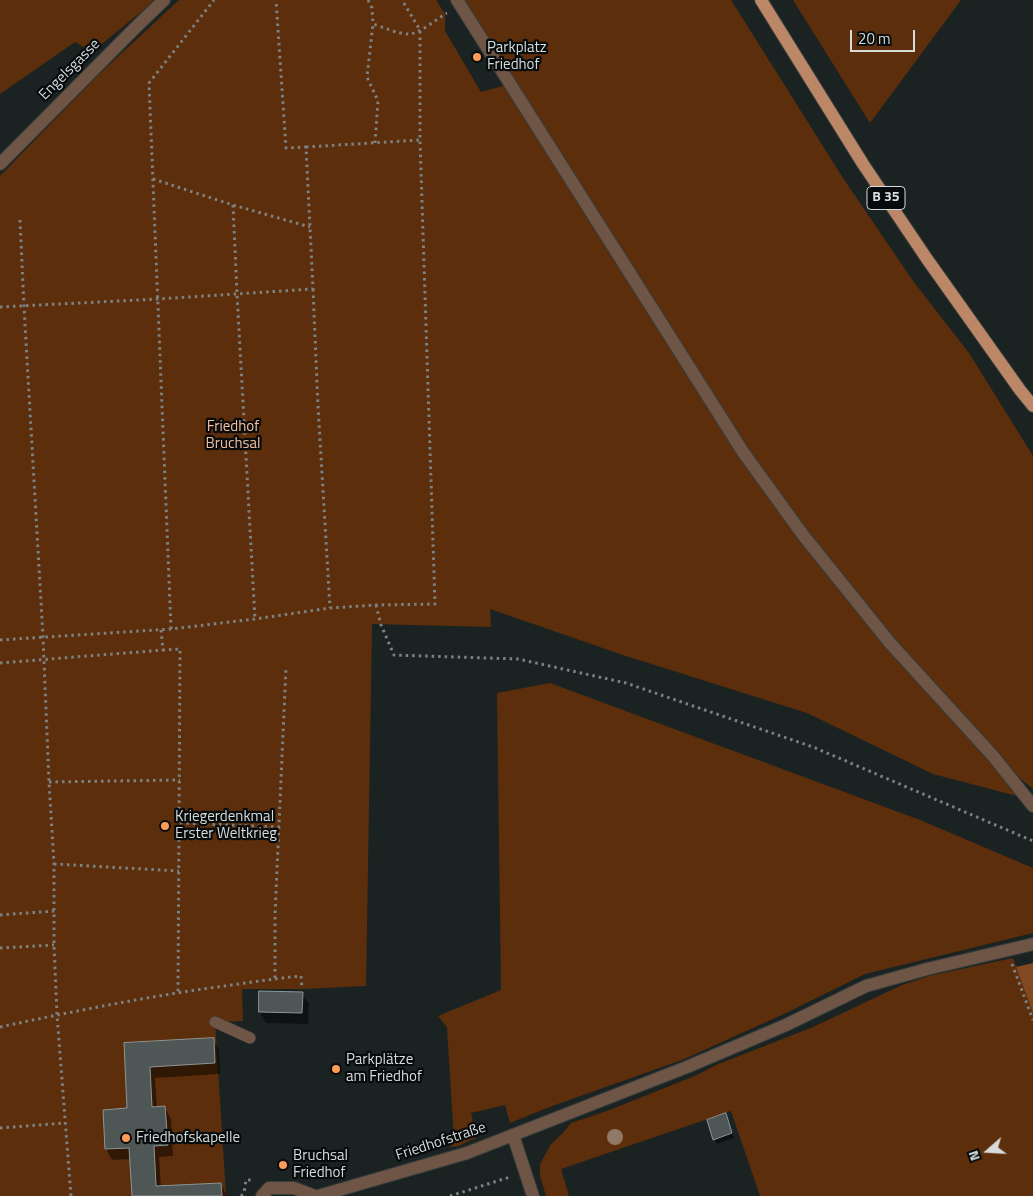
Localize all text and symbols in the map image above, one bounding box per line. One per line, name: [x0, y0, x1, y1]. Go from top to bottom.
scale bar: [853, 20, 918, 52]
text: 20 m: [858, 27, 891, 50]
street label: Engelsgasse: [36, 36, 104, 104]
place label: Parkplatz Friedhof: [487, 39, 547, 74]
marker: Parkplatz Friedhof: [471, 51, 483, 63]
road number: B 35: [867, 187, 905, 210]
park label: Friedhof Bruchsal: [206, 418, 260, 453]
place label: Kriegerdenkmal Erster Weltkrieg: [175, 808, 277, 843]
marker: Kriegerdenkmal Erster Weltkrieg: [159, 820, 171, 832]
place label: Parkplätze am Friedhof: [346, 1051, 422, 1086]
marker: Parkplätze am Friedhof: [330, 1063, 342, 1075]
street label: Friedhofstraße: [394, 1119, 488, 1165]
north arrow: [963, 1126, 1013, 1176]
place label: Friedhofskapelle: [136, 1129, 240, 1147]
marker: Friedhofskapelle: [120, 1132, 132, 1144]
place label: Bruchsal Friedhof: [293, 1147, 348, 1182]
text: N: [962, 1148, 985, 1164]
marker: Bruchsal Friedhof: [277, 1159, 289, 1171]

